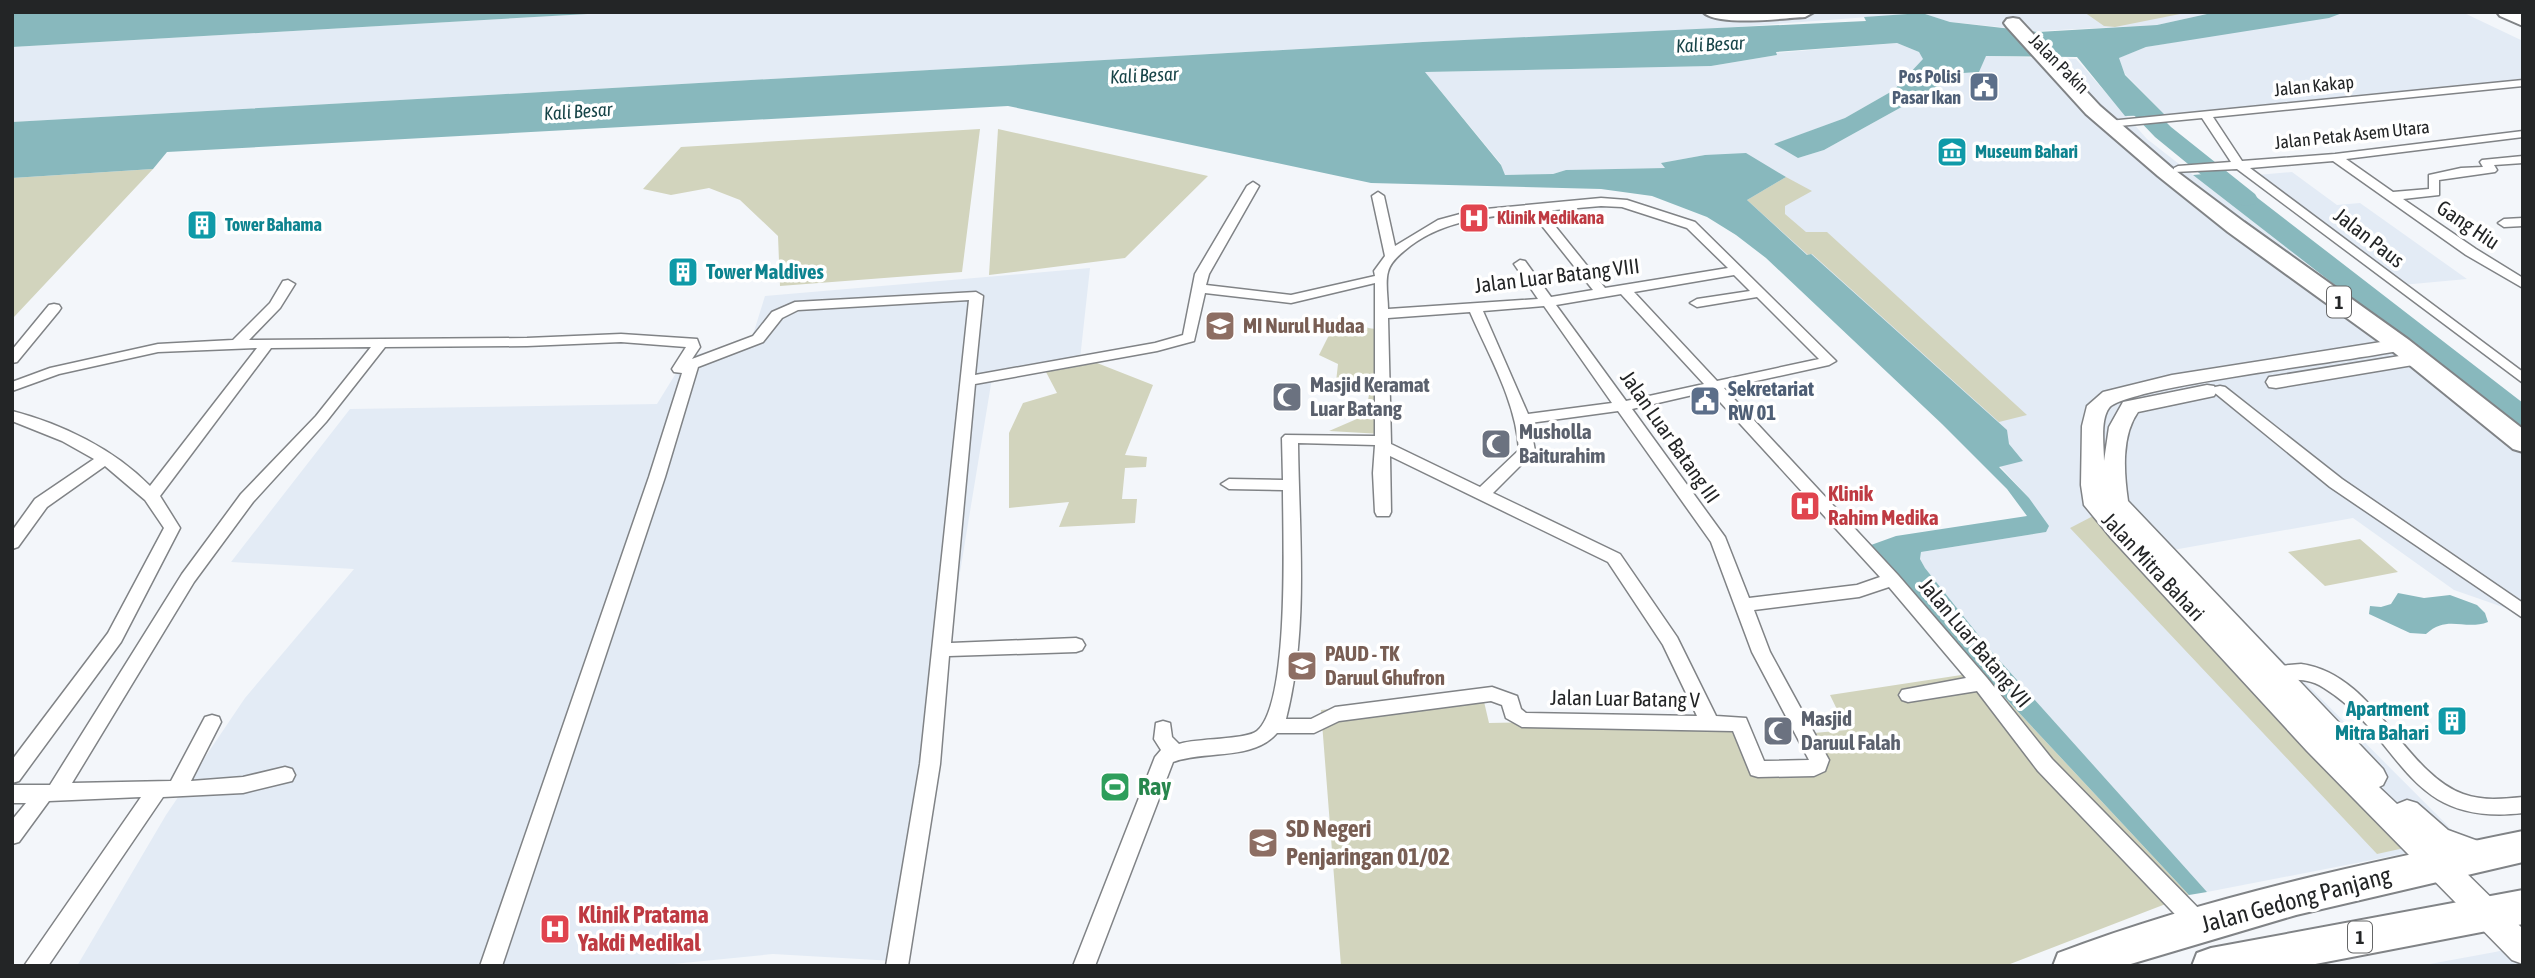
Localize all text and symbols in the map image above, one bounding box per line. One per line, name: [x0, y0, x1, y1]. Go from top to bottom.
street label: Jalan Pakin: [2025, 30, 2093, 98]
water label: Kali Besar: [1675, 31, 1746, 57]
water label: Kali Besar: [1109, 62, 1180, 88]
place label: Pos Polisi Pasar Ikan: [1892, 66, 1961, 108]
public building icon: Pos Polisi Pasar Ikan: [1967, 70, 2001, 104]
street label: Jalan Kakap: [2273, 71, 2355, 100]
water label: Kali Besar: [543, 98, 614, 124]
street label: Jalan Petak Asem Utara: [2274, 116, 2430, 153]
museum icon: Museum Bahari: [1935, 135, 1969, 169]
place label: Museum Bahari: [1975, 141, 2078, 162]
street label: Gang Hiu: [2433, 195, 2504, 254]
hospital icon: Klinik Medikana: [1457, 201, 1491, 235]
street label: Jalan Paus: [2330, 202, 2409, 272]
place label: Klinik Medikana: [1497, 207, 1604, 228]
building icon: Tower Bahama: [185, 208, 219, 242]
place label: Tower Bahama: [225, 214, 322, 235]
street label: Jalan Luar Batang VIII: [1473, 253, 1641, 297]
building icon: Tower Maldives: [666, 255, 700, 289]
place label: Tower Maldives: [706, 259, 825, 283]
road number: 1: [2327, 286, 2351, 318]
school or university icon: MI Nurul Hudaa: [1203, 309, 1237, 343]
place label: MI Nurul Hudaa: [1243, 313, 1365, 337]
street label: Jalan Luar Batang III: [1616, 366, 1725, 507]
place label: Masjid Keramat Luar Batang: [1310, 372, 1430, 420]
place label: Sekretariat RW 01: [1728, 376, 1814, 424]
mosque icon: Masjid Keramat Luar Batang: [1270, 380, 1304, 414]
public building icon: Sekretariat RW 01: [1688, 384, 1722, 418]
place label: Musholla Baiturahim: [1519, 419, 1605, 467]
mosque icon: Musholla Baiturahim: [1479, 427, 1513, 461]
place label: Klinik Rahim Medika: [1828, 481, 1939, 529]
hospital icon: Klinik Rahim Medika: [1788, 489, 1822, 523]
street label: Jalan Mitra Bahari: [2098, 507, 2210, 625]
street label: Jalan Luar Batang VII: [1915, 573, 2037, 712]
place label: PAUD - TK Daruul Ghufron: [1325, 641, 1445, 689]
school or university icon: PAUD - TK Daruul Ghufron: [1285, 649, 1319, 683]
street label: Jalan Luar Batang V: [1550, 685, 1701, 711]
place label: Apartment Mitra Bahari: [2335, 696, 2429, 744]
building icon: Apartment Mitra Bahari: [2435, 704, 2469, 738]
place label: Masjid Daruul Falah: [1801, 706, 1901, 754]
mosque icon: Masjid Daruul Falah: [1761, 714, 1795, 748]
sports icon: Ray: [1098, 770, 1132, 804]
place label: Ray: [1138, 773, 1171, 800]
place label: SD Negeri Penjaringan 01/02: [1286, 815, 1450, 870]
school or university icon: SD Negeri Penjaringan 01/02: [1246, 826, 1280, 860]
street label: Jalan Gedong Panjang: [2198, 861, 2394, 938]
place label: Klinik Pratama Yakdi Medikal: [577, 901, 709, 956]
hospital icon: Klinik Pratama Yakdi Medikal: [538, 912, 572, 946]
road number: 1: [2348, 922, 2372, 953]

